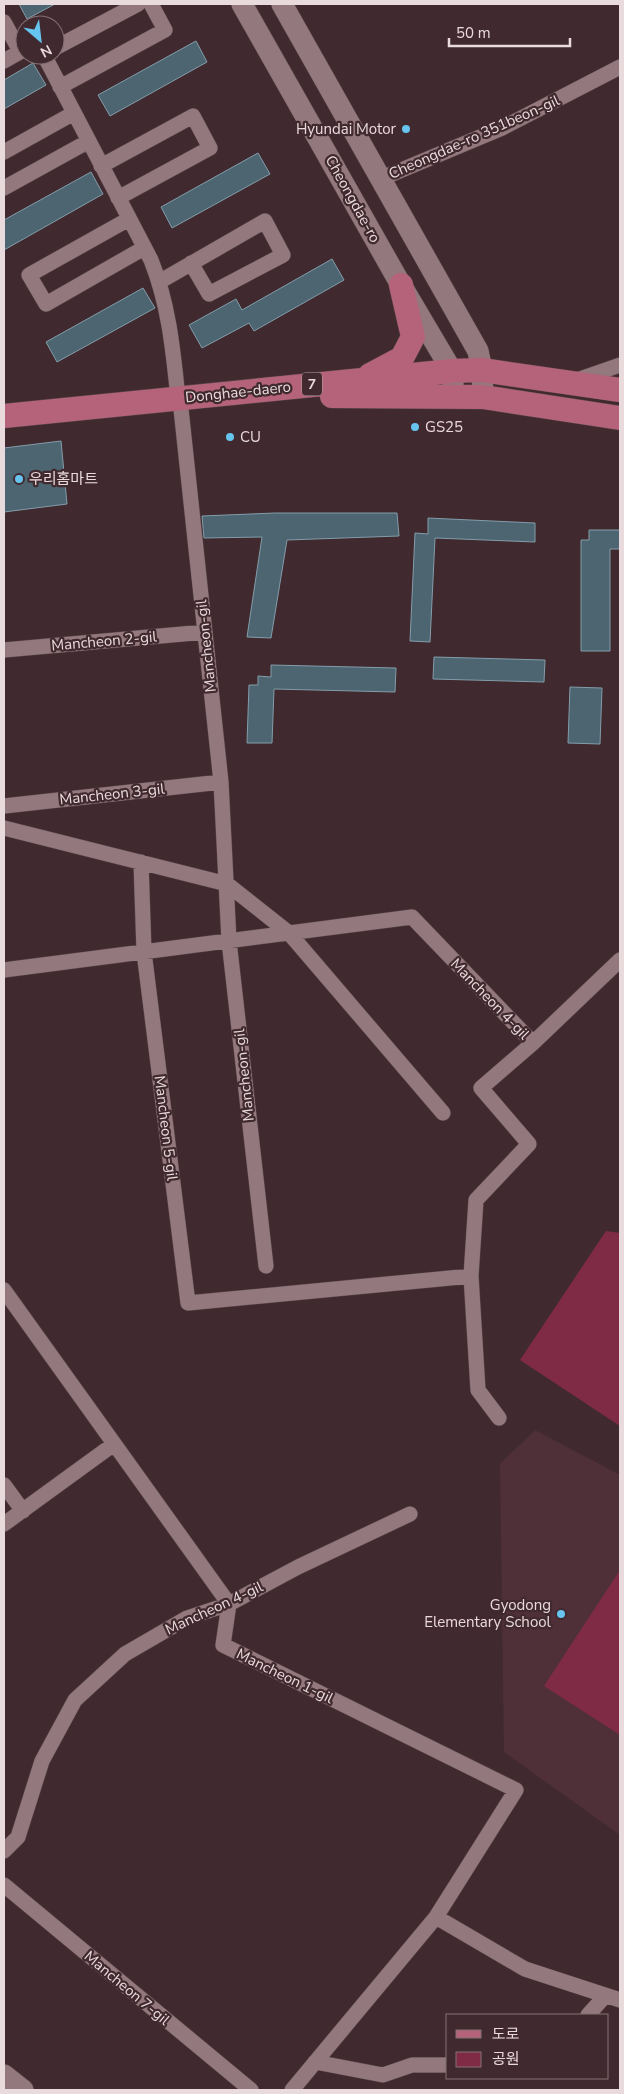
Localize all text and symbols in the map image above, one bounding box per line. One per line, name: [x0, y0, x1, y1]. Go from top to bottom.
north arrow: [15, 15, 65, 65]
scale bar: [449, 15, 570, 47]
text: 50 m: [456, 23, 491, 43]
text: N: [37, 40, 55, 62]
street label: Cheongdae-ro 351beon-gil: [386, 90, 563, 184]
place label: Hyundai Motor: [296, 119, 397, 139]
marker: Hyundai Motor: [400, 123, 412, 135]
street label: Cheongdae-ro: [321, 152, 385, 246]
road number: 7: [302, 372, 322, 396]
street label: Donghae-daero: [184, 377, 292, 407]
place label: GS25: [425, 417, 463, 437]
marker: GS25: [409, 421, 421, 433]
place label: CU: [240, 427, 261, 447]
marker: CU: [224, 431, 236, 443]
place label: 우리홈마트: [29, 469, 98, 489]
marker: 우리홈마트: [13, 473, 25, 485]
street label: Mancheon-gil: [191, 598, 221, 693]
street label: Mancheon 2-gil: [50, 626, 158, 656]
street label: Mancheon 3-gil: [58, 778, 166, 809]
street label: Mancheon 4-gil: [446, 954, 534, 1044]
street label: Mancheon-gil: [229, 1027, 259, 1122]
street label: Mancheon 5-gil: [150, 1074, 182, 1182]
street label: Mancheon 4-gil: [162, 1576, 267, 1639]
place label: Gyodong Elementary School: [424, 1595, 552, 1632]
marker: Gyodong Elementary School: [555, 1608, 567, 1620]
street label: Mancheon 1-gil: [233, 1644, 337, 1708]
street label: Mancheon 7-gil: [80, 1946, 174, 2030]
legend: [446, 2014, 609, 2079]
text: 도로: [492, 2024, 520, 2044]
text: 공원: [492, 2049, 520, 2069]

